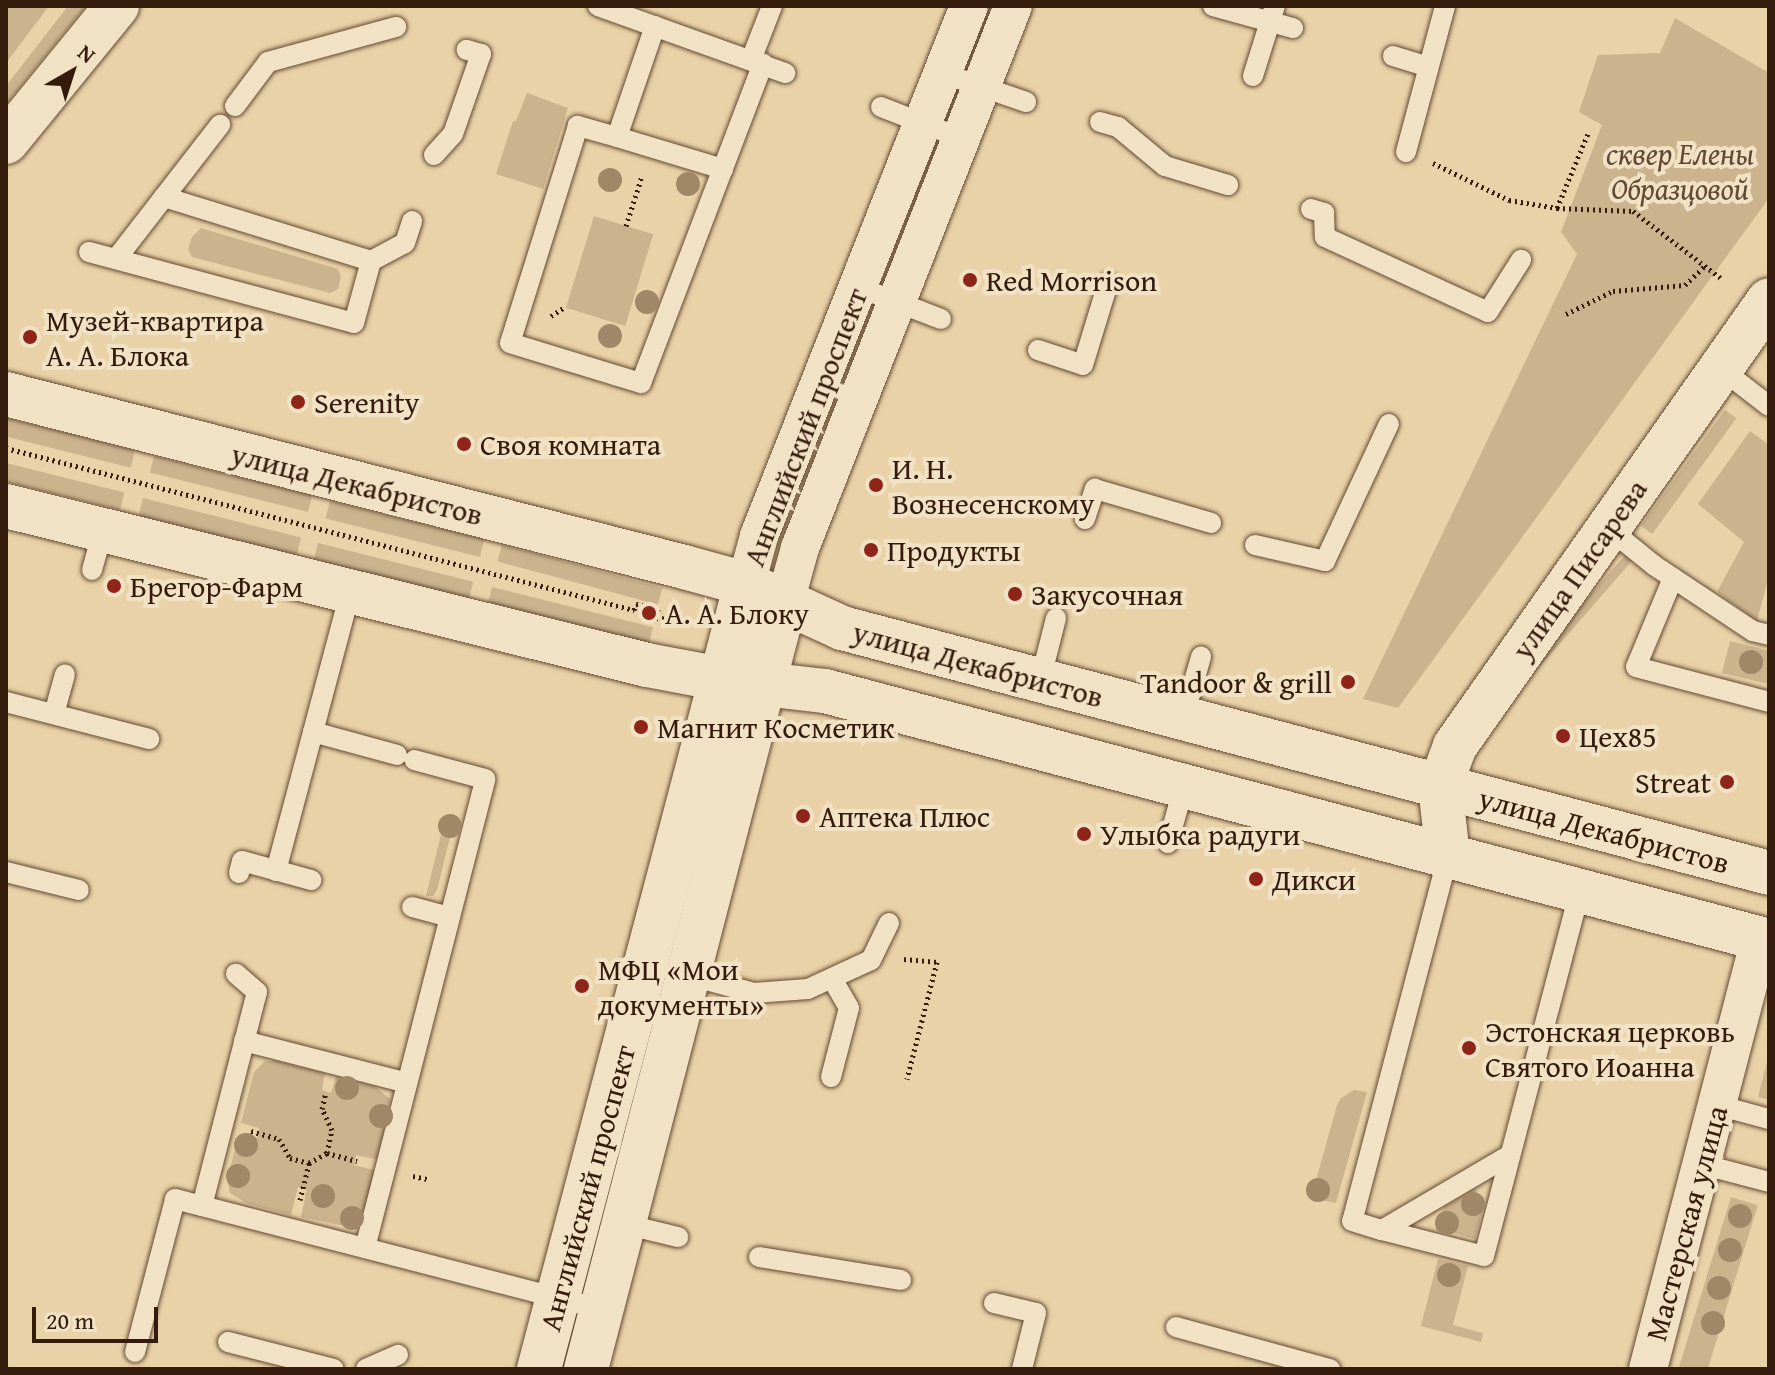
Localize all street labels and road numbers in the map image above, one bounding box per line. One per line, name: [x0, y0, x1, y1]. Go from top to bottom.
street label: Английский проспект: [735, 283, 875, 571]
street label: улица Декабристов: [228, 435, 486, 533]
street label: улица Писарева: [1504, 472, 1654, 666]
street label: улица Декабристов: [849, 613, 1107, 715]
street label: улица Декабристов: [1475, 779, 1733, 881]
street label: Английский проспект: [531, 1041, 643, 1335]
street label: Мастерская улица: [1637, 1101, 1735, 1345]

